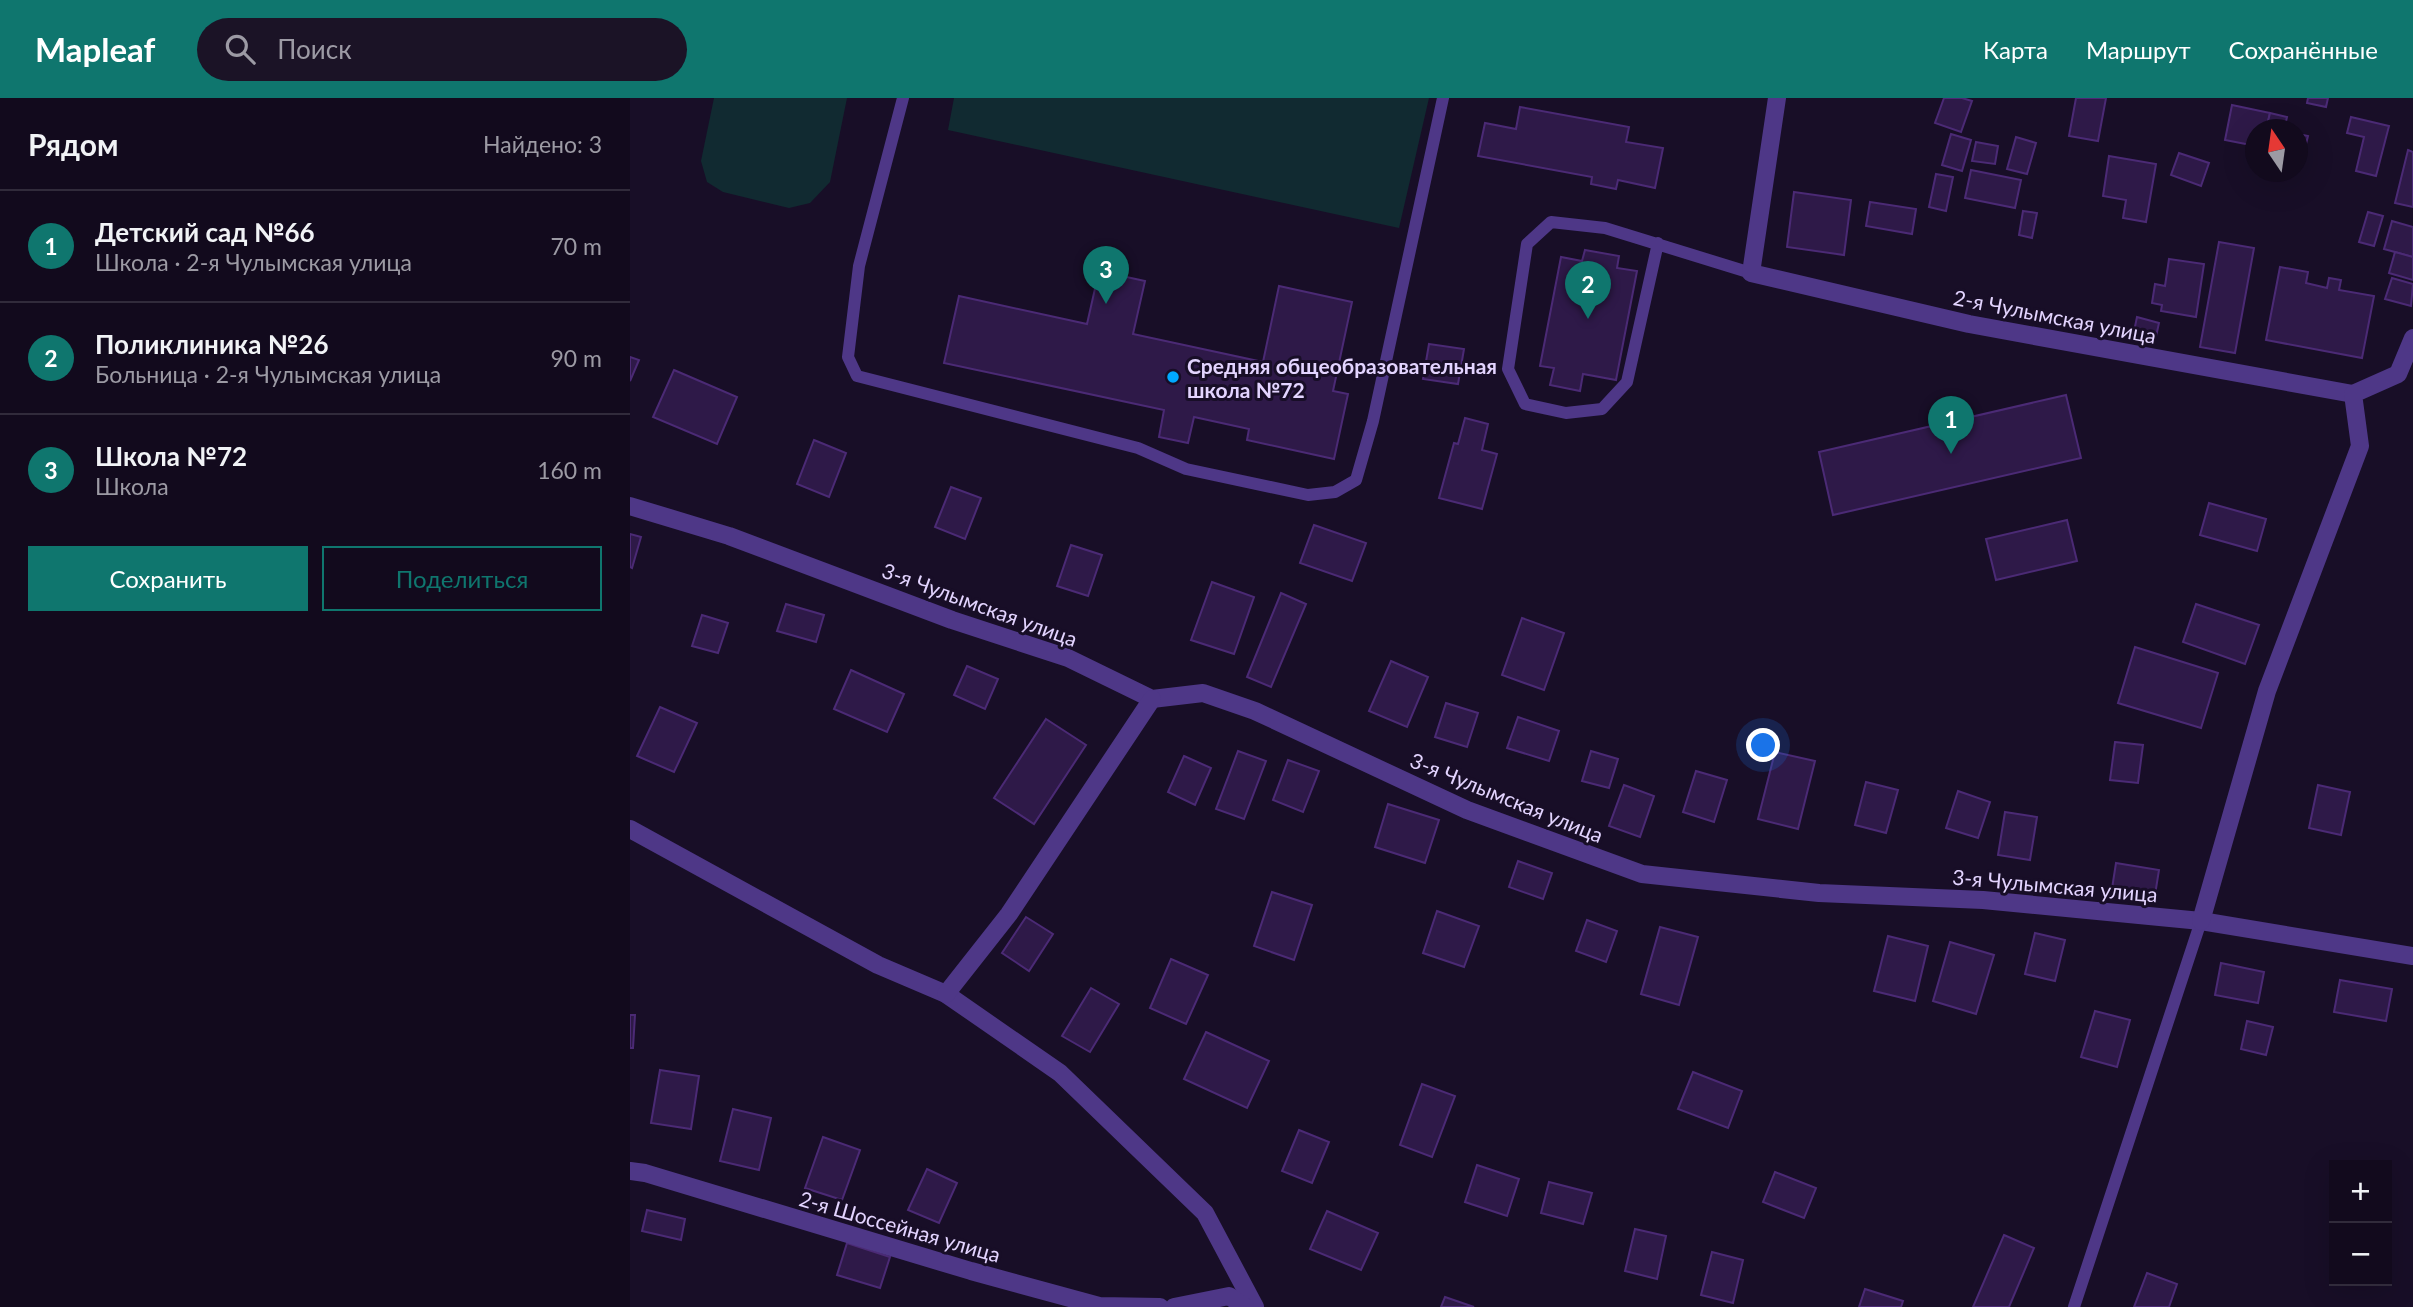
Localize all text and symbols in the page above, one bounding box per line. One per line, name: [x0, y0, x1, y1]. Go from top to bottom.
search box: [197, 18, 687, 81]
text: Mapleaf: [35, 29, 155, 69]
icon: search: [221, 30, 259, 68]
text: Поиск: [277, 33, 352, 65]
text: Карта: [1983, 35, 2048, 64]
text: Маршрут: [2086, 35, 2191, 64]
text: Сохранённые: [2229, 35, 2378, 64]
north arrow: [2245, 119, 2308, 182]
text: Рядом: [28, 126, 118, 162]
text: Найдено: 3: [483, 130, 602, 158]
text: Детский сад №66: [95, 216, 315, 248]
text: 1: [44, 232, 58, 260]
text: 70 m: [551, 232, 602, 260]
pin: 3: [1083, 246, 1129, 304]
text: Школа · 2-я Чулымская улица: [95, 248, 412, 276]
pin: 2: [1565, 261, 1611, 319]
street label: 2-я Чулымская улица: [1952, 284, 2158, 348]
text: Поликлиника №26: [95, 328, 328, 360]
text: 2: [44, 344, 58, 372]
text: 90 m: [551, 344, 602, 372]
place label: Средняя общеобразовательная школа №72: [1187, 353, 1497, 402]
text: Больница · 2-я Чулымская улица: [95, 360, 441, 388]
marker: Средняя общеобразовательная школа №72: [1165, 369, 1181, 385]
pin: 1: [1928, 396, 1974, 454]
text: Школа №72: [95, 440, 247, 472]
text: 3: [44, 456, 58, 484]
text: 160 m: [537, 456, 602, 484]
text: Школа: [95, 472, 169, 500]
button: Сохранить: [28, 546, 308, 611]
button: Поделиться: [322, 546, 602, 611]
street label: 3-я Чулымская улица: [879, 557, 1081, 651]
your location: [1746, 728, 1780, 762]
street label: 3-я Чулымская улица: [1407, 747, 1607, 847]
street label: 3-я Чулымская улица: [1951, 864, 2159, 906]
map controls: [2329, 1160, 2392, 1286]
button: +: [2329, 1160, 2392, 1223]
street label: 2-я Шоссейная улица: [797, 1185, 1003, 1267]
button: −: [2329, 1223, 2392, 1286]

